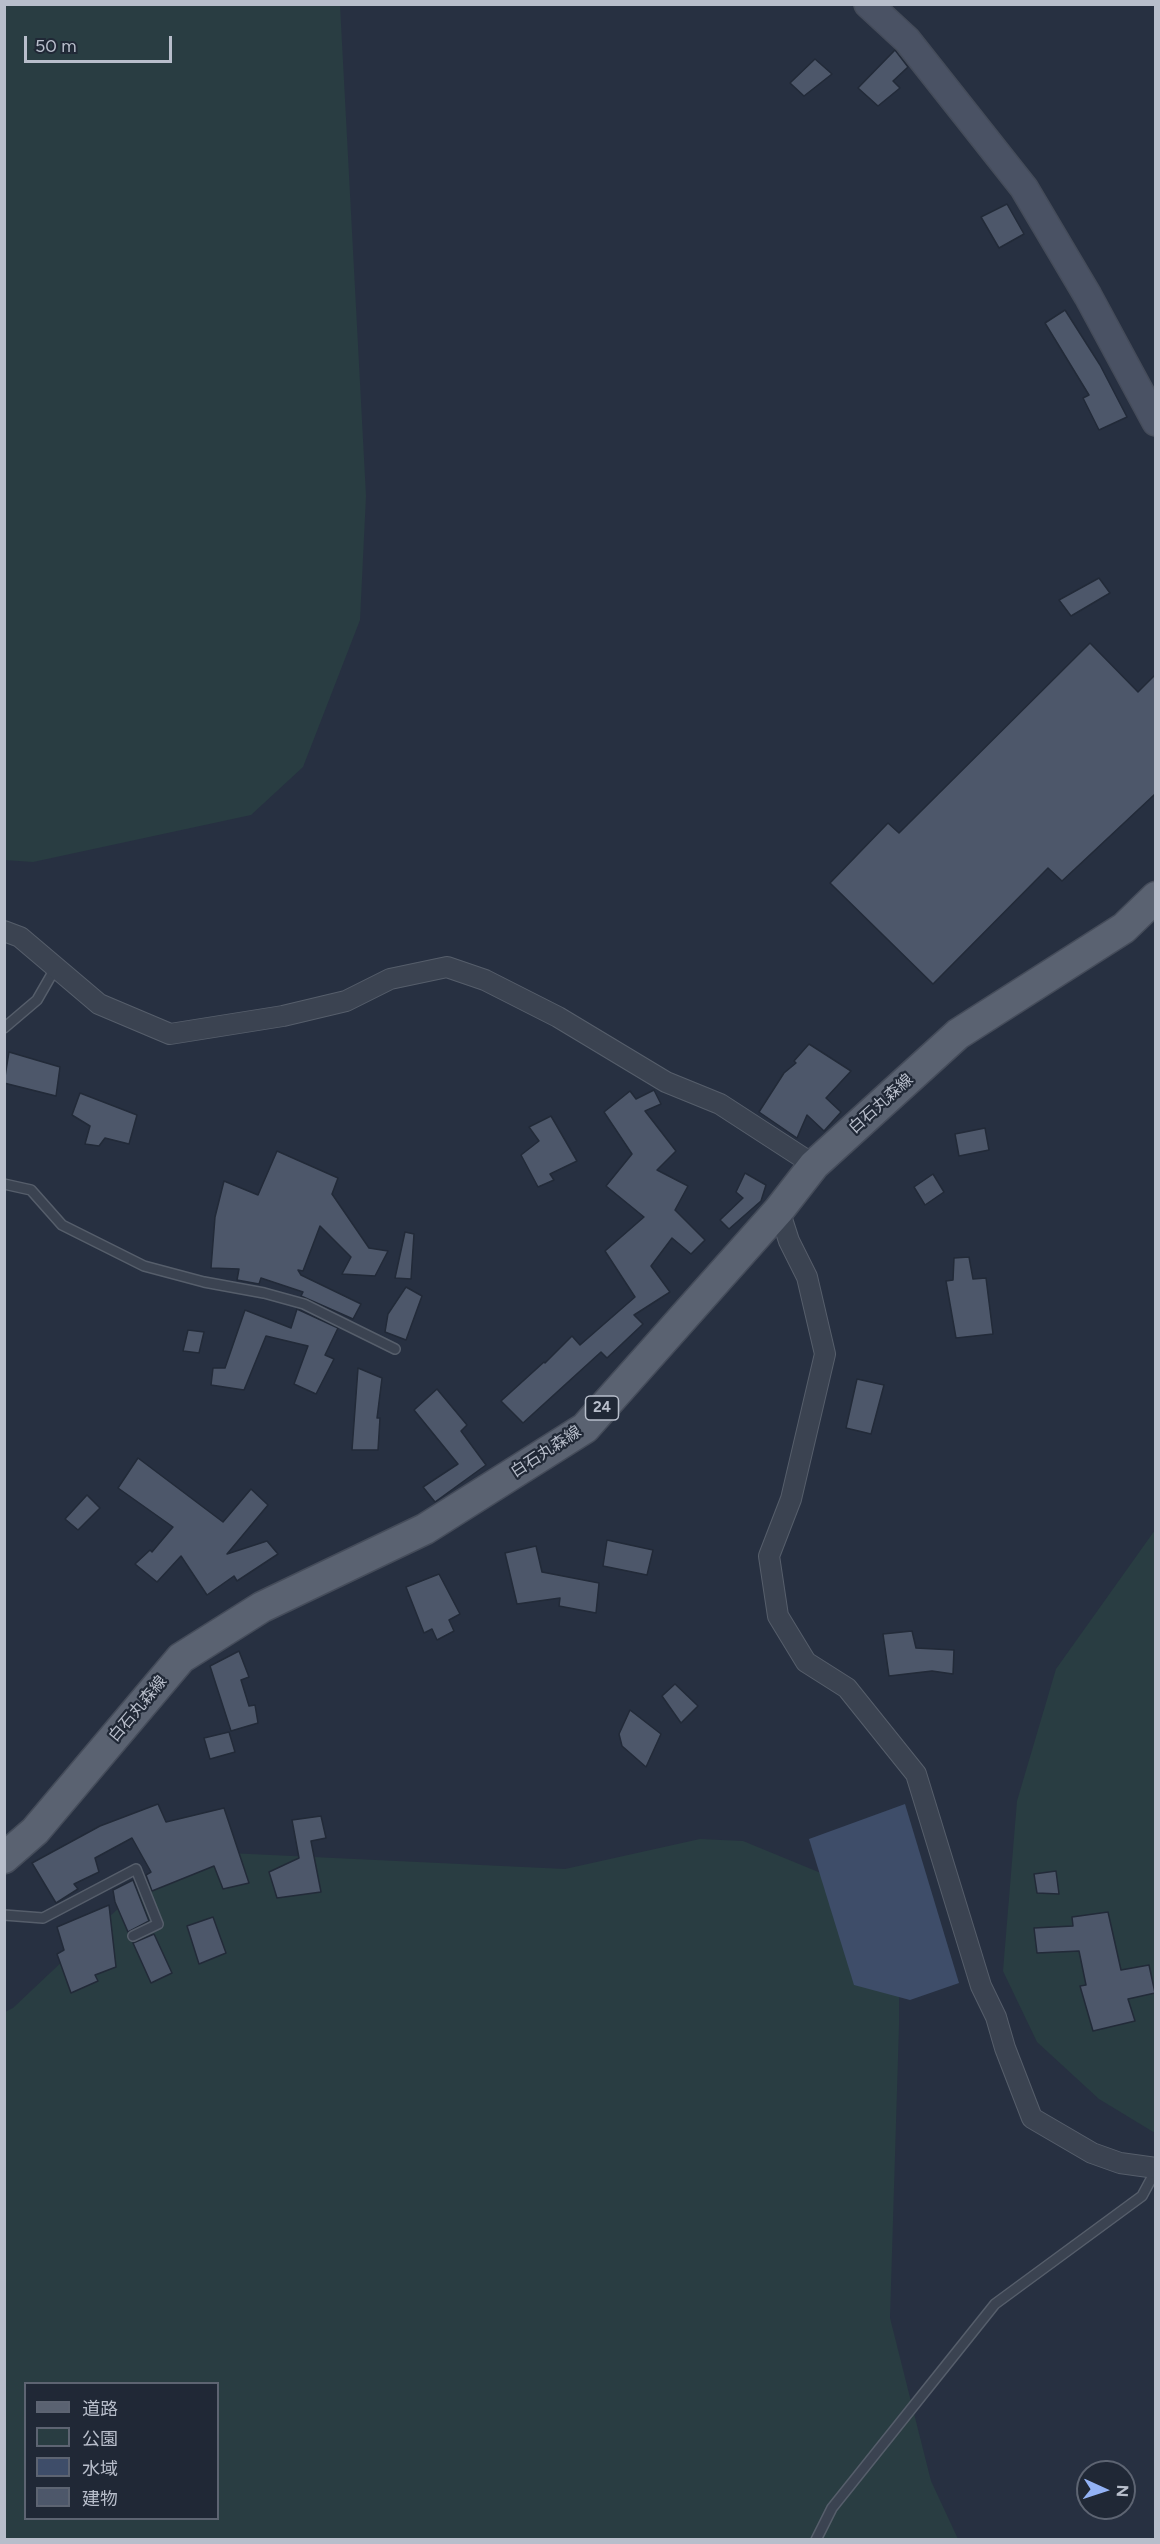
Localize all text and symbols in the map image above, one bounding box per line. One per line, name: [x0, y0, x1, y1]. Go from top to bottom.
scale bar: [27, 24, 176, 62]
text: 50 m: [35, 35, 77, 57]
street label: 白石丸森線: [845, 1070, 917, 1138]
road number: 24: [586, 1396, 618, 1420]
street label: 白石丸森線: [507, 1422, 585, 1482]
street label: 白石丸森線: [105, 1672, 171, 1746]
legend: [24, 2382, 219, 2520]
text: 道路: [82, 2398, 118, 2420]
text: 公園: [82, 2428, 118, 2450]
text: 水域: [82, 2458, 118, 2480]
north arrow: [1076, 2460, 1136, 2520]
text: N: [1113, 2484, 1132, 2498]
text: 建物: [82, 2488, 118, 2510]

